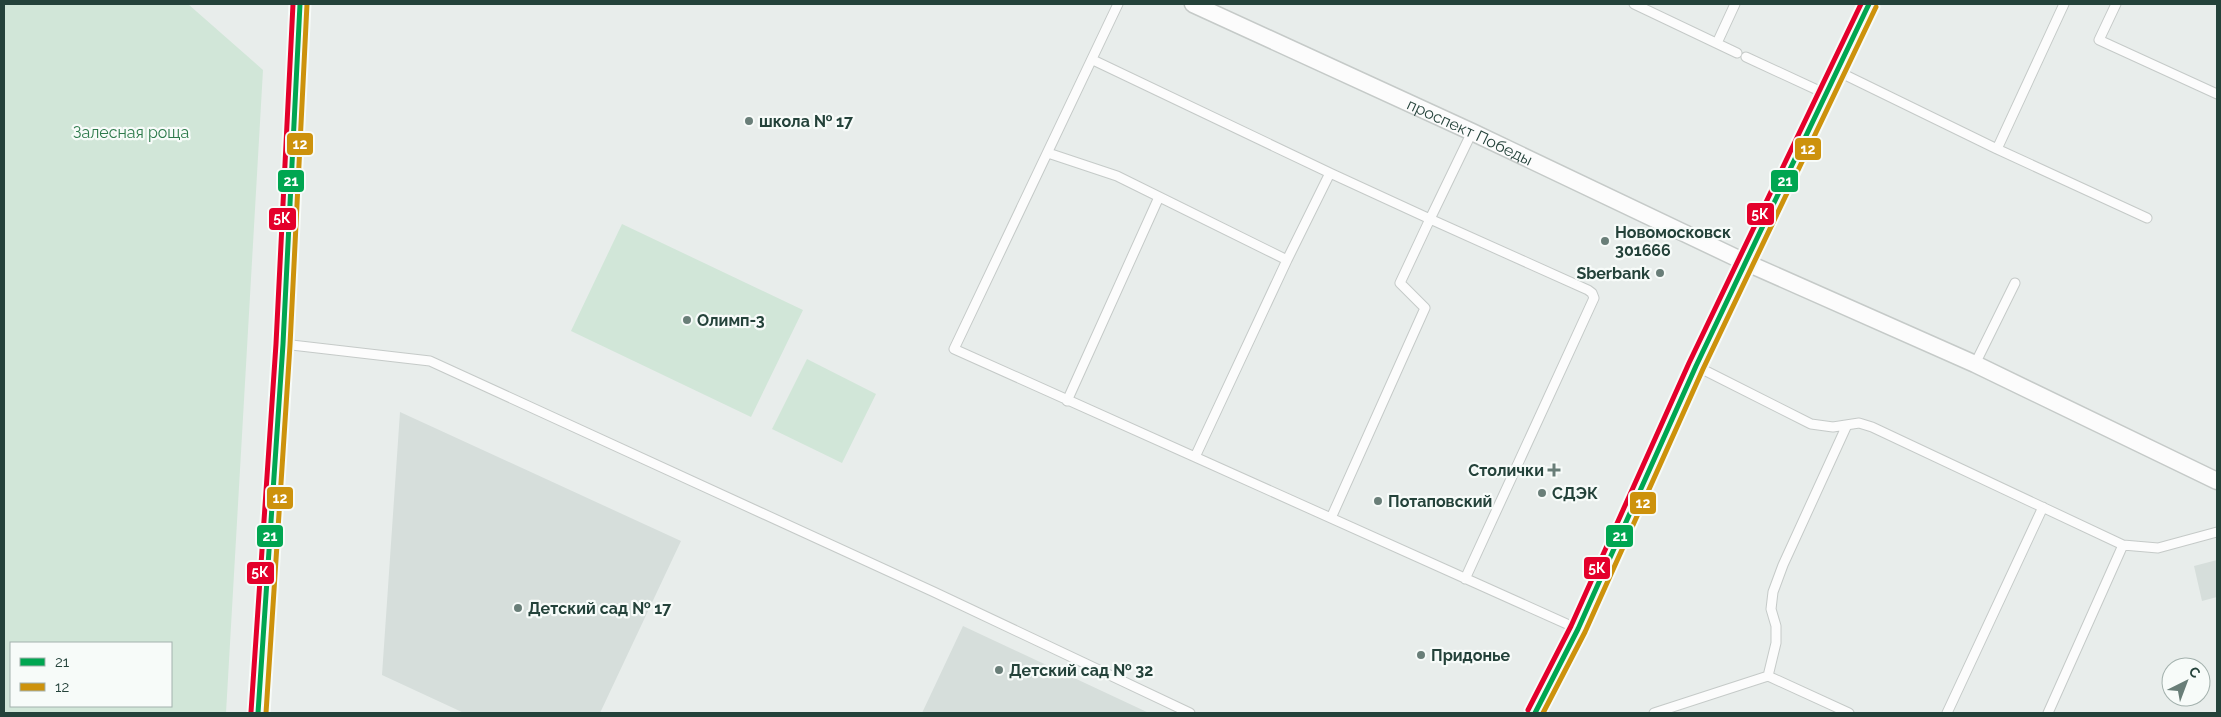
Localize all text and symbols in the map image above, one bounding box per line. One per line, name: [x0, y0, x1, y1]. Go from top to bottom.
street label: проспект Победы: [1404, 95, 1536, 169]
place label: школа № 17: [759, 112, 853, 131]
marker: школа № 17: [743, 115, 755, 127]
park label: Залесная роща: [73, 123, 189, 142]
line badge: 12: [286, 132, 314, 156]
text: 12: [293, 136, 308, 152]
line badge: 12: [1794, 137, 1822, 161]
text: 12: [1801, 141, 1816, 157]
line badge: 21: [277, 169, 305, 193]
line badge: 21: [1770, 169, 1799, 193]
text: 21: [284, 173, 298, 189]
text: 21: [1778, 173, 1792, 189]
line badge: 5К: [1746, 202, 1775, 226]
text: 5К: [1751, 206, 1769, 222]
line badge: 5К: [268, 207, 297, 231]
text: 5К: [273, 210, 291, 226]
place label: Новомосковск 301666: [1615, 223, 1731, 260]
marker: Новомосковск 301666: [1599, 235, 1611, 247]
place label: Sberbank: [1576, 264, 1650, 283]
marker: Sberbank: [1654, 267, 1666, 279]
place label: Олимп-3: [697, 311, 765, 330]
marker: Олимп-3: [681, 314, 693, 326]
place label: Столички: [1468, 461, 1544, 480]
marker: Столички: [1548, 464, 1560, 476]
place label: СДЭК: [1552, 484, 1598, 503]
line badge: 12: [266, 486, 294, 510]
marker: СДЭК: [1536, 487, 1548, 499]
text: 12: [273, 490, 288, 506]
line badge: 12: [1629, 491, 1657, 515]
place label: Потаповский: [1388, 492, 1492, 511]
marker: Потаповский: [1372, 495, 1384, 507]
text: 12: [1636, 495, 1651, 511]
line badge: 21: [256, 524, 284, 548]
line badge: 21: [1605, 524, 1634, 548]
text: 21: [263, 528, 277, 544]
text: 21: [1613, 528, 1627, 544]
line badge: 5К: [1583, 556, 1611, 580]
text: 5К: [1588, 560, 1606, 576]
line badge: 5К: [246, 561, 275, 585]
text: 5К: [251, 564, 269, 580]
place label: Детский сад № 17: [528, 599, 671, 618]
marker: Детский сад № 17: [512, 602, 524, 614]
legend: [10, 642, 172, 707]
place label: Придонье: [1431, 646, 1511, 665]
marker: Придонье: [1415, 649, 1427, 661]
text: 21: [55, 653, 70, 671]
north arrow: [2161, 657, 2211, 707]
place label: Детский сад № 32: [1009, 661, 1153, 680]
text: С: [2186, 663, 2204, 682]
marker: Детский сад № 32: [993, 664, 1005, 676]
text: 12: [55, 678, 69, 696]

